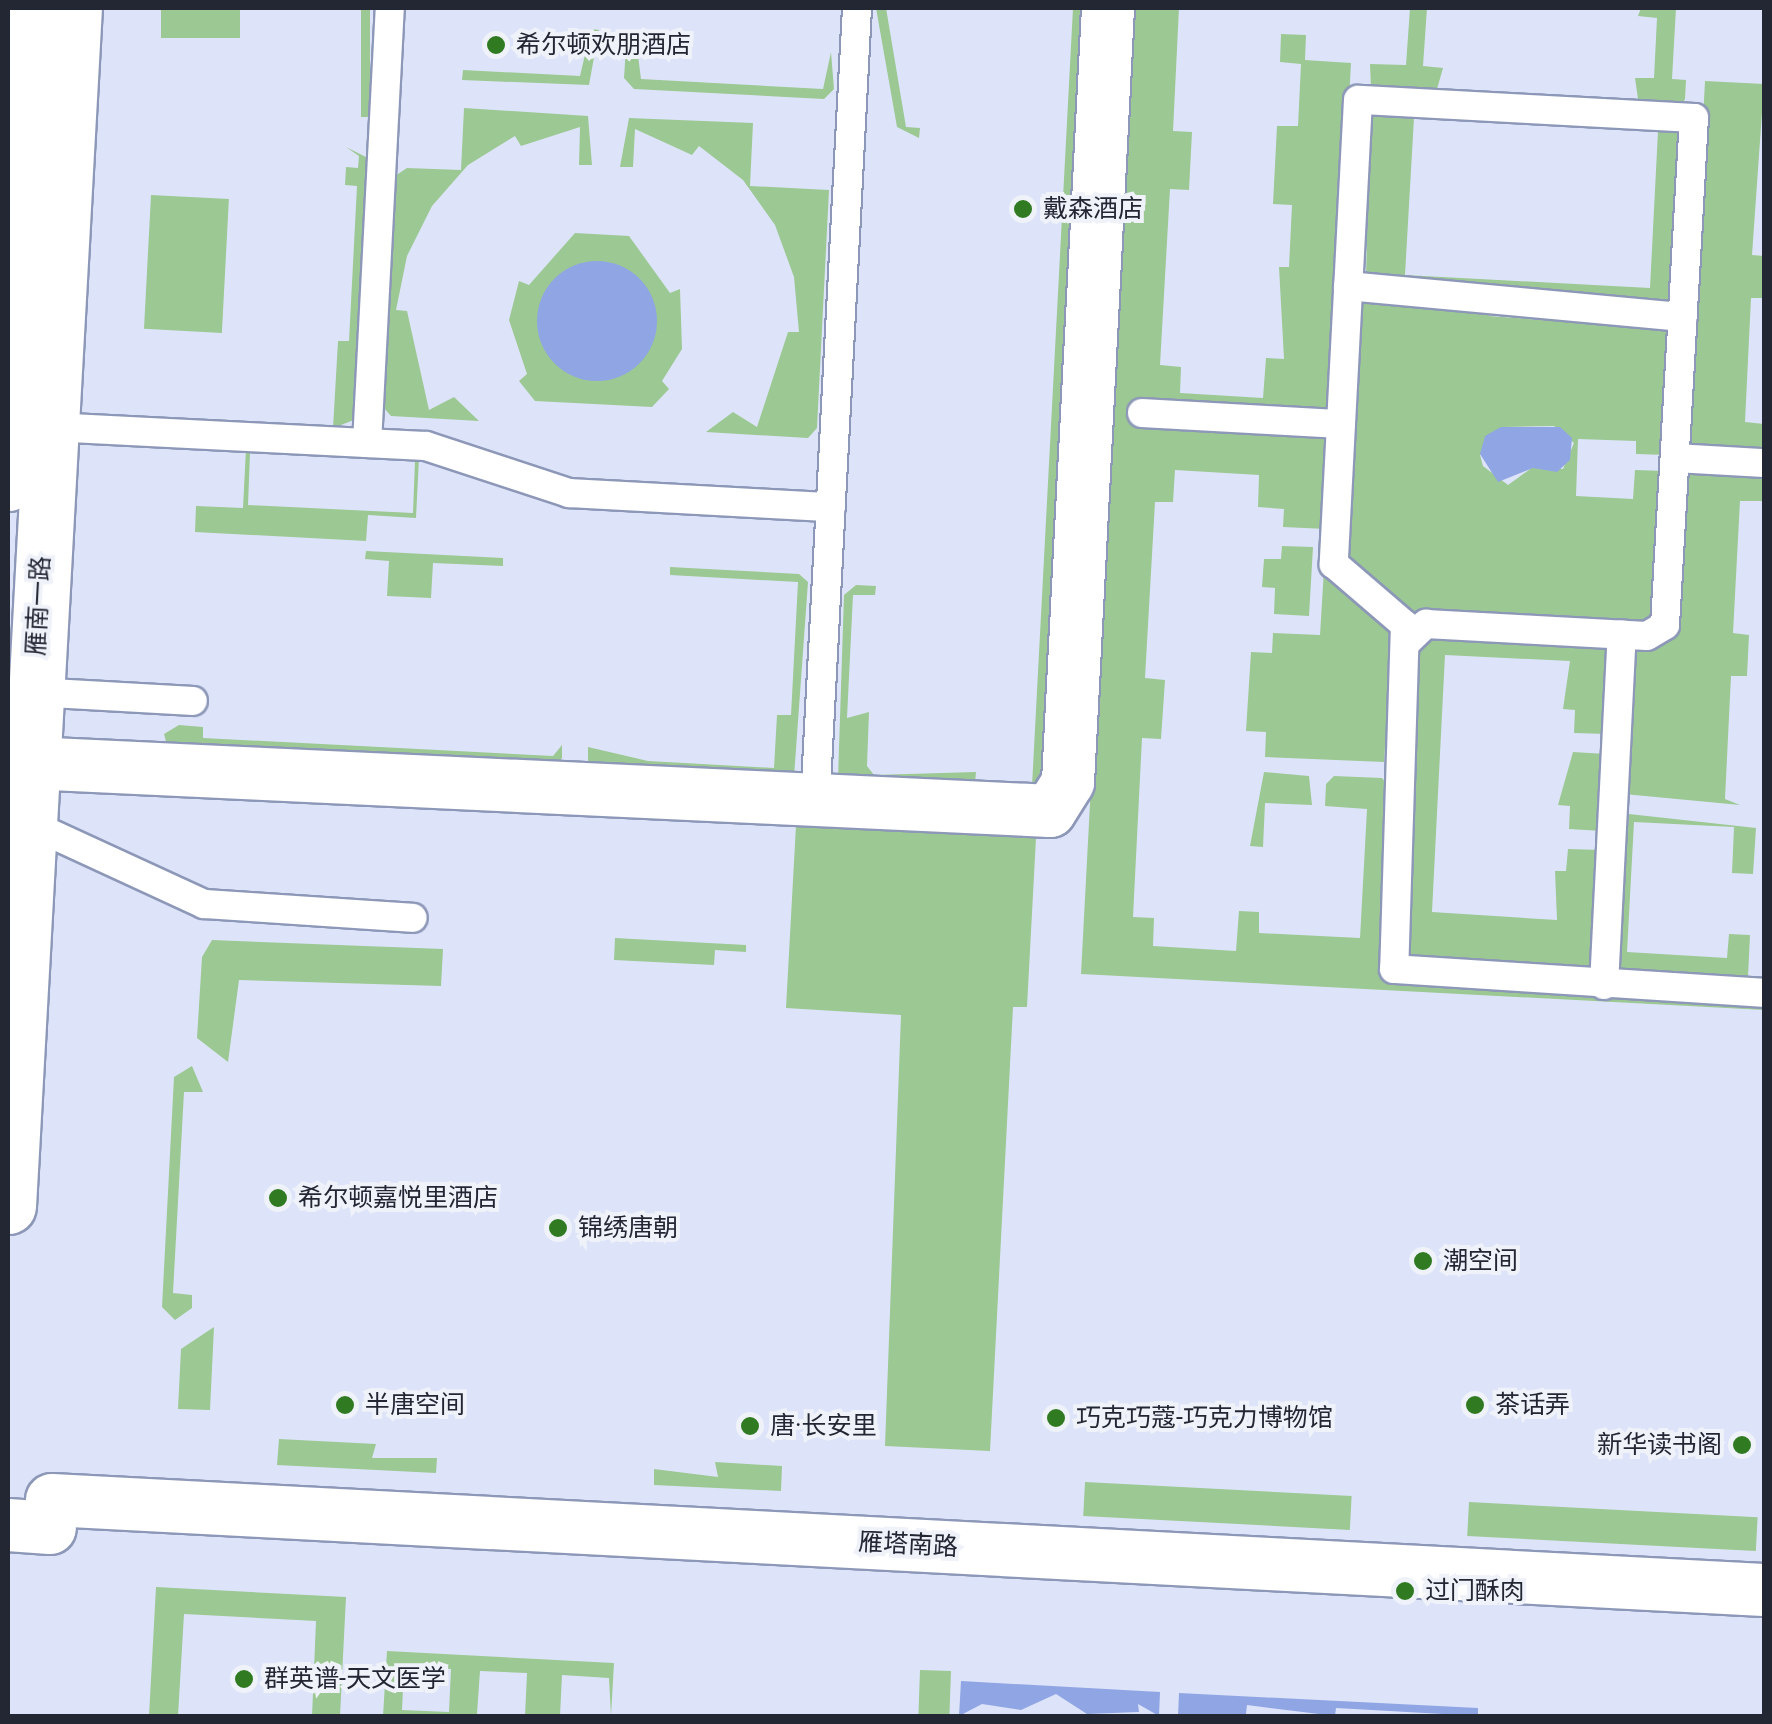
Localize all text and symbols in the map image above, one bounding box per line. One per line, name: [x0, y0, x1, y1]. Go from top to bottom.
place label: 希尔顿欢朋酒店: [516, 30, 691, 60]
marker: 希尔顿欢朋酒店: [485, 34, 507, 56]
place label: 戴森酒店: [1043, 194, 1143, 224]
marker: 戴森酒店: [1012, 198, 1034, 220]
street label: 雁南一路: [21, 555, 57, 657]
place label: 希尔顿嘉悦里酒店: [298, 1183, 498, 1213]
marker: 希尔顿嘉悦里酒店: [267, 1187, 289, 1209]
place label: 锦绣唐朝: [578, 1213, 678, 1243]
marker: 锦绣唐朝: [547, 1217, 569, 1239]
place label: 潮空间: [1443, 1246, 1518, 1276]
marker: 潮空间: [1412, 1250, 1434, 1272]
place label: 半唐空间: [365, 1390, 465, 1420]
place label: 茶话弄: [1495, 1390, 1570, 1420]
marker: 半唐空间: [334, 1394, 356, 1416]
marker: 茶话弄: [1464, 1394, 1486, 1416]
place label: 巧克巧蔻-巧克力博物馆: [1076, 1403, 1333, 1433]
marker: 巧克巧蔻-巧克力博物馆: [1045, 1407, 1067, 1429]
place label: 唐·长安里: [770, 1411, 877, 1441]
marker: 唐·长安里: [739, 1415, 761, 1437]
place label: 新华读书阁: [1597, 1430, 1722, 1460]
marker: 新华读书阁: [1731, 1434, 1753, 1456]
street label: 雁塔南路: [857, 1527, 959, 1563]
place label: 过门酥肉: [1425, 1576, 1525, 1606]
marker: 过门酥肉: [1394, 1580, 1416, 1602]
place label: 群英谱-天文医学: [264, 1664, 446, 1694]
marker: 群英谱-天文医学: [233, 1668, 255, 1690]

